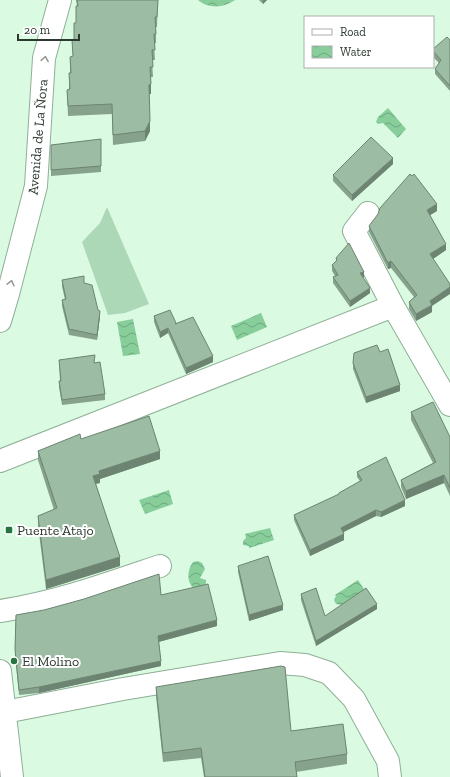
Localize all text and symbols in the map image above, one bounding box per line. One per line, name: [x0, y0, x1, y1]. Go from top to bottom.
scale bar: [18, 16, 79, 42]
legend: [304, 16, 434, 68]
text: 20 m: [24, 23, 51, 37]
text: Road: [340, 25, 366, 39]
text: Water: [340, 45, 372, 59]
one-way arrow: [40, 56, 49, 62]
street label: Avenida de La Ñora: [24, 78, 52, 196]
one-way arrow: [6, 280, 15, 287]
place label: Puente Atajo: [17, 522, 94, 539]
marker: Puente Atajo: [4, 525, 14, 535]
place label: El Molino: [22, 653, 79, 670]
marker: El Molino: [9, 656, 19, 666]

